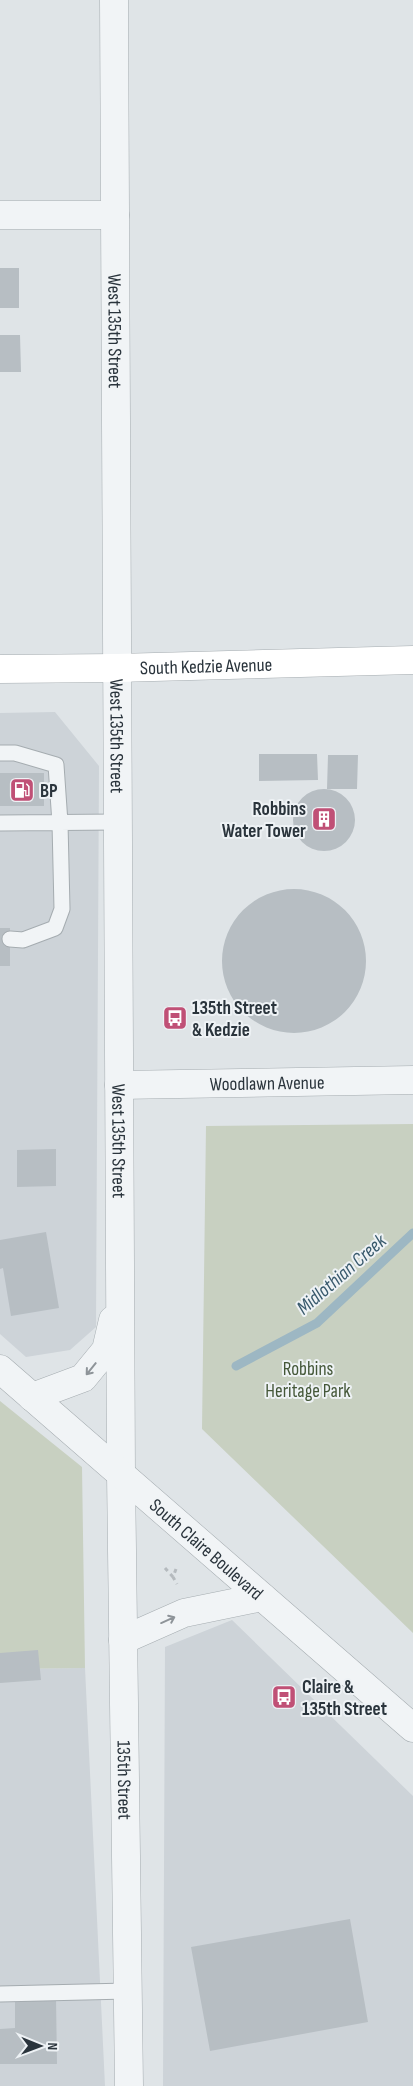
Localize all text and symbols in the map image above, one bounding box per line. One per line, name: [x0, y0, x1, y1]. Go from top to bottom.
street label: West 135th Street: [102, 274, 126, 389]
street label: South Kedzie Avenue: [140, 654, 272, 680]
street label: West 135th Street: [104, 679, 128, 794]
fuel station icon: BP: [9, 777, 35, 803]
place label: BP: [40, 780, 58, 803]
place label: Robbins Water Tower: [222, 798, 306, 843]
building icon: Robbins Water Tower: [311, 806, 337, 832]
place label: 135th Street & Kedzie: [192, 997, 277, 1042]
bus stop icon: 135th Street & Kedzie: [162, 1005, 188, 1031]
street label: Woodlawn Avenue: [209, 1072, 325, 1096]
street label: West 135th Street: [106, 1084, 130, 1199]
water label: Midlothian Creek: [292, 1229, 392, 1320]
park label: Robbins Heritage Park: [265, 1358, 351, 1403]
one-way arrow: [85, 1362, 96, 1375]
street label: South Claire Boulevard: [144, 1494, 267, 1606]
one-way arrow: [160, 1615, 175, 1624]
place label: Claire & 135th Street: [302, 1676, 387, 1721]
bus stop icon: Claire & 135th Street: [271, 1684, 297, 1710]
street label: 135th Street: [111, 1740, 136, 1820]
north arrow: [15, 2021, 65, 2071]
text: N: [44, 2042, 61, 2050]

